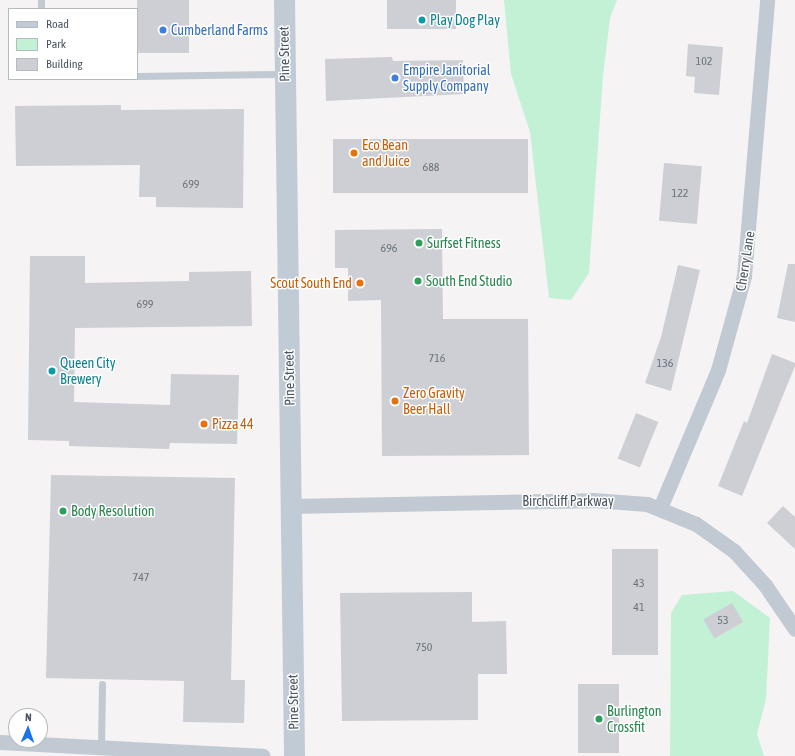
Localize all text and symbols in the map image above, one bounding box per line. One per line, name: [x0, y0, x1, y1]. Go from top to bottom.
legend: [8, 8, 138, 80]
place label: Play Dog Play: [430, 12, 500, 28]
marker: Play Dog Play: [417, 15, 427, 25]
text: Road: [46, 17, 69, 31]
place label: Cumberland Farms: [171, 22, 268, 38]
marker: Cumberland Farms: [158, 25, 168, 35]
street label: Pine Street: [275, 26, 293, 82]
text: Park: [46, 37, 66, 51]
house number: 102: [696, 55, 712, 69]
text: Building: [46, 57, 83, 71]
place label: Empire Janitorial Supply Company: [403, 62, 490, 94]
marker: Empire Janitorial Supply Company: [390, 73, 400, 83]
place label: Eco Bean and Juice: [362, 137, 410, 170]
marker: Eco Bean and Juice: [349, 148, 359, 158]
house number: 688: [423, 161, 439, 175]
house number: 699: [183, 178, 199, 192]
house number: 122: [672, 187, 688, 201]
street label: Cherry Lane: [732, 230, 758, 292]
place label: Surfset Fitness: [427, 235, 501, 251]
marker: Surfset Fitness: [414, 238, 424, 248]
house number: 696: [381, 242, 397, 256]
place label: South End Studio: [426, 273, 512, 289]
place label: Scout South End: [270, 275, 352, 291]
marker: South End Studio: [413, 276, 423, 286]
marker: Scout South End: [355, 278, 365, 288]
house number: 699: [137, 298, 153, 312]
street label: Pine Street: [280, 350, 298, 406]
house number: 716: [429, 352, 445, 366]
place label: Queen City Brewery: [60, 355, 116, 388]
house number: 136: [657, 357, 673, 371]
marker: Queen City Brewery: [47, 366, 57, 376]
place label: Zero Gravity Beer Hall: [403, 385, 465, 418]
marker: Zero Gravity Beer Hall: [390, 396, 400, 406]
place label: Pizza 44: [212, 416, 253, 432]
marker: Pizza 44: [199, 419, 209, 429]
street label: Birchcliff Parkway: [522, 493, 614, 509]
place label: Body Resolution: [71, 503, 155, 519]
marker: Body Resolution: [58, 506, 68, 516]
house number: 747: [133, 571, 149, 585]
house number: 43: [633, 577, 645, 591]
house number: 41: [633, 601, 645, 615]
house number: 53: [717, 614, 729, 628]
house number: 750: [416, 641, 432, 655]
street label: Pine Street: [284, 674, 302, 730]
place label: Burlington Crossfit: [607, 703, 662, 736]
north arrow: [8, 708, 48, 748]
text: N: [25, 711, 32, 723]
marker: Burlington Crossfit: [594, 714, 604, 724]

